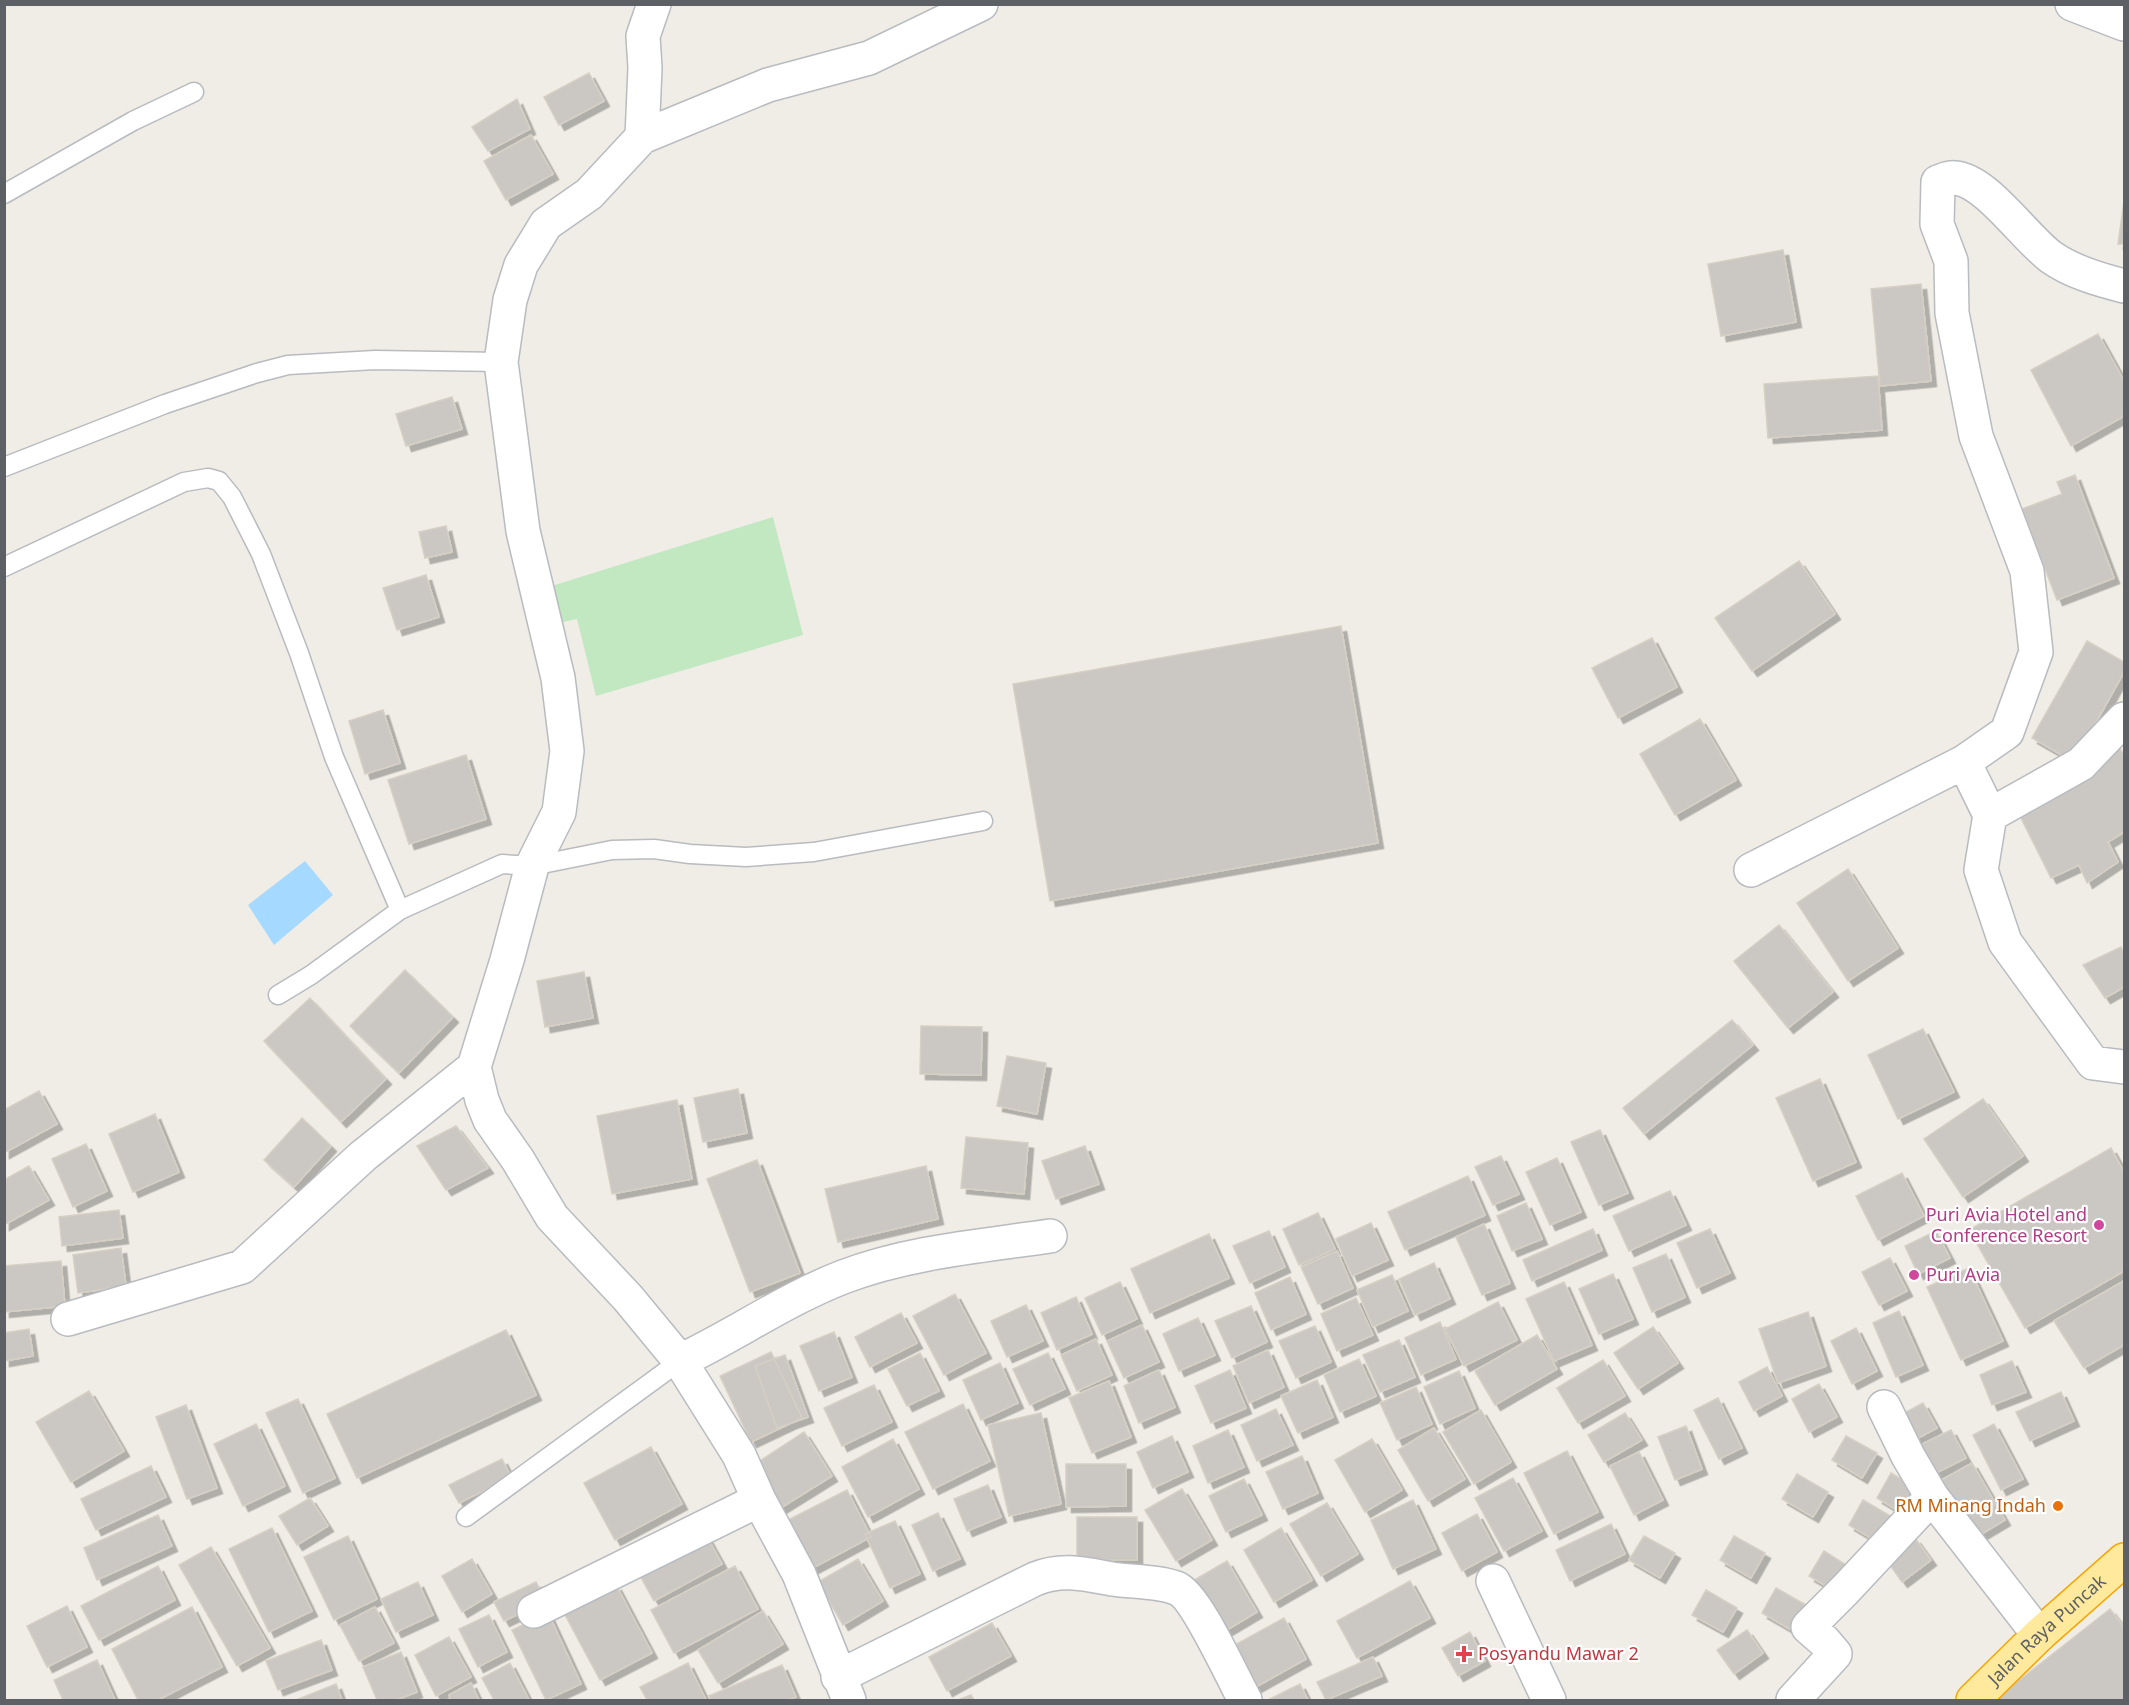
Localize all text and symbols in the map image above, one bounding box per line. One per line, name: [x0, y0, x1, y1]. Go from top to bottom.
place label: Puri Avia Hotel and Conference Resort: [1926, 1202, 2087, 1247]
marker: Puri Avia Hotel and Conference Resort: [2092, 1218, 2106, 1232]
place label: Puri Avia: [1926, 1262, 2000, 1286]
marker: Puri Avia: [1907, 1268, 1921, 1282]
place label: RM Minang Indah: [1895, 1493, 2046, 1517]
marker: RM Minang Indah: [2051, 1499, 2065, 1513]
street label: Jalan Raya Puncak: [1981, 1568, 2111, 1691]
place label: Posyandu Mawar 2: [1478, 1641, 1639, 1665]
marker: Posyandu Mawar 2: [1455, 1645, 1473, 1663]

